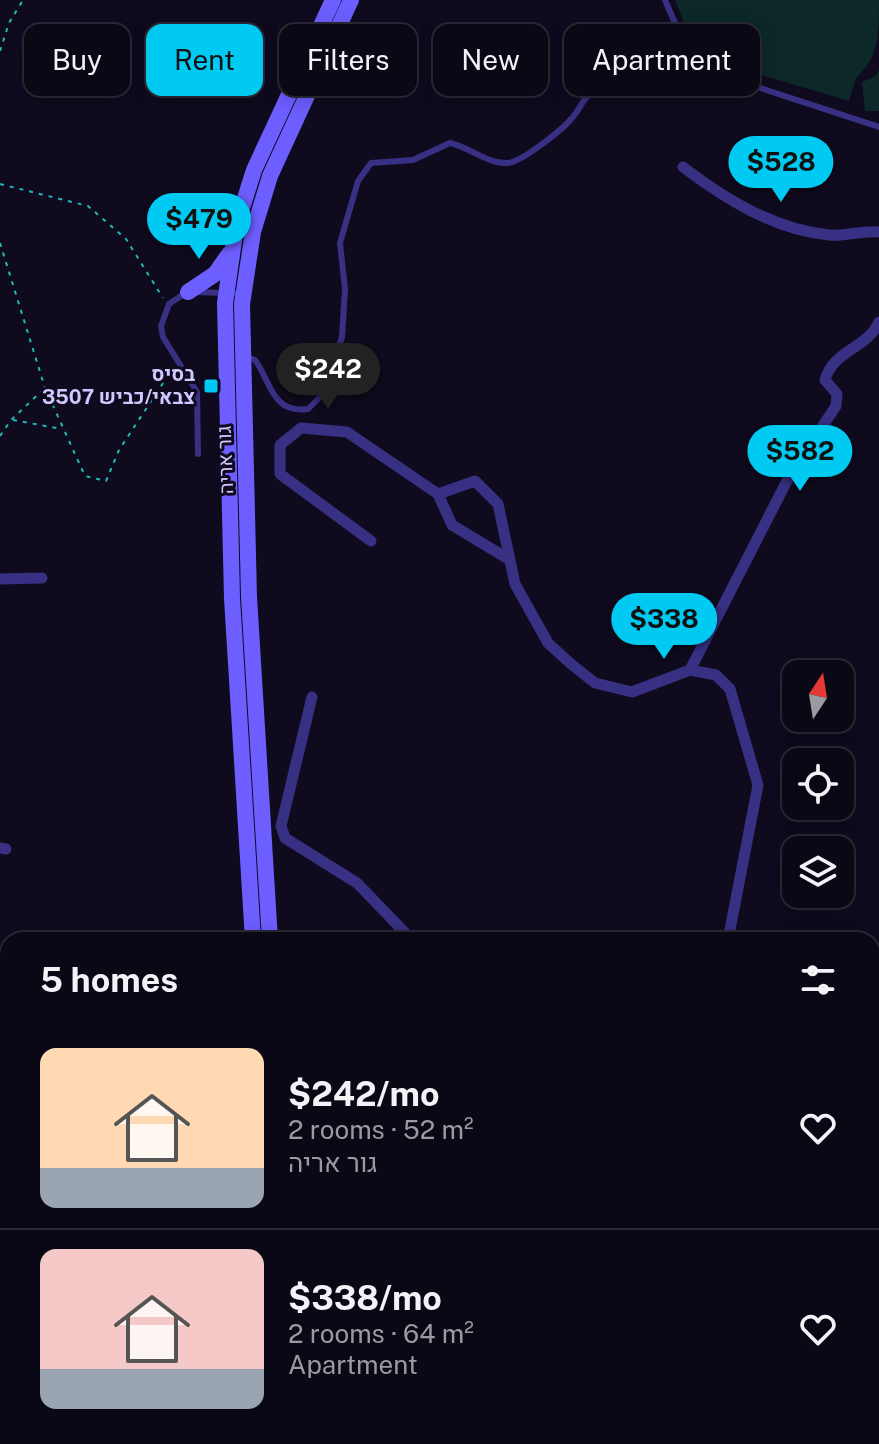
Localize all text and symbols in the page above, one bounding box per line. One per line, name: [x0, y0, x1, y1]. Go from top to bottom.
chip: Buy: [24, 24, 130, 96]
chip: Rent: [146, 24, 263, 96]
chip: Filters: [279, 24, 417, 96]
chip: New: [433, 24, 548, 96]
chip: Apartment: [564, 24, 760, 96]
pin: $528: [734, 136, 828, 204]
text: $528: [746, 146, 816, 177]
pin: $479: [152, 193, 246, 261]
text: $479: [165, 203, 233, 234]
pin: $242: [281, 343, 375, 411]
text: $242: [294, 353, 362, 384]
place label: בסיס צבאי/כביש 3507: [42, 362, 195, 409]
marker: בסיס צבאי/כביש 3507: [202, 377, 220, 395]
street label: גור אריה: [212, 425, 238, 495]
pin: $582: [753, 425, 847, 493]
text: $582: [765, 435, 835, 466]
pin: $338: [617, 593, 711, 661]
text: $338: [629, 603, 699, 634]
north arrow: [782, 660, 854, 732]
map controls: [782, 660, 854, 908]
button: locate: [782, 748, 854, 820]
button: layers: [782, 836, 854, 908]
icon: filters: [796, 958, 840, 1002]
text: 5 homes: [40, 960, 178, 1000]
text: $242/mo: [288, 1074, 440, 1114]
icon: home: [104, 1080, 200, 1176]
icon: heart: [796, 1106, 840, 1150]
text: 2 rooms · 52 m²: [288, 1114, 474, 1145]
text: גור אריה: [288, 1147, 377, 1178]
text: $338/mo: [288, 1278, 442, 1318]
icon: home: [104, 1281, 200, 1377]
icon: heart: [796, 1307, 840, 1351]
text: 2 rooms · 64 m²: [288, 1318, 474, 1349]
text: Apartment: [288, 1349, 418, 1380]

